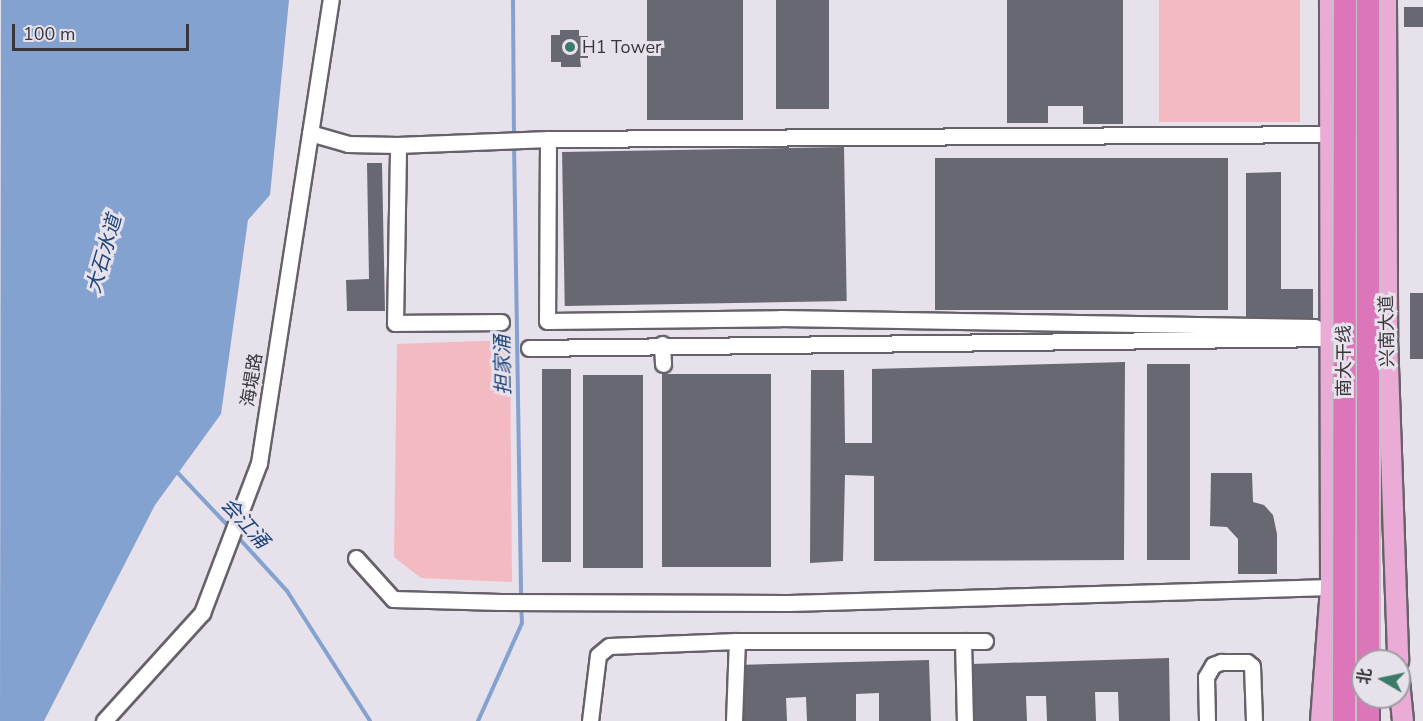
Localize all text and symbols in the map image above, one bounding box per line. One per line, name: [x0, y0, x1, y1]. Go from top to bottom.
scale bar: [15, 12, 192, 50]
text: 100 m: [23, 22, 75, 46]
place label: H1 Tower: [582, 36, 661, 58]
marker: H1 Tower: [563, 40, 577, 54]
water label: 大石水道: [81, 212, 127, 296]
street label: 兴南大道: [1376, 295, 1398, 367]
street label: 南大干线: [1333, 325, 1355, 397]
water label: 担家涌: [490, 335, 516, 395]
street label: 海堤路: [237, 352, 267, 408]
water label: 会江涌: [216, 493, 274, 553]
north arrow: [1351, 649, 1411, 709]
text: 北: [1353, 667, 1377, 686]

